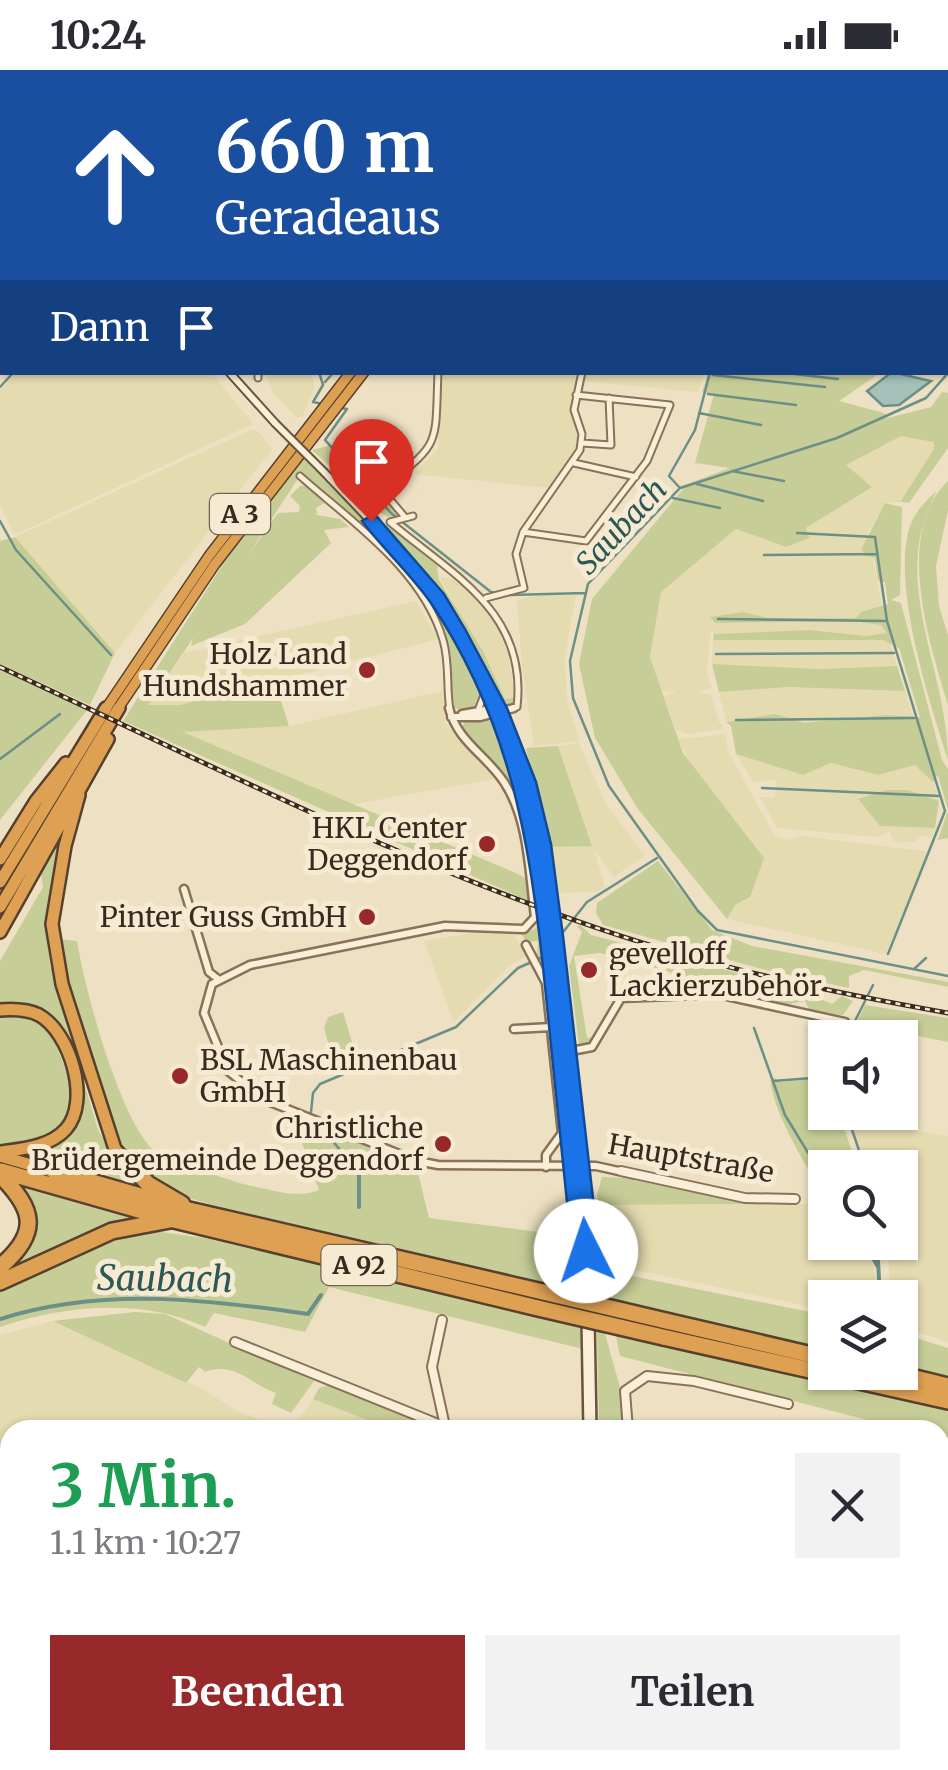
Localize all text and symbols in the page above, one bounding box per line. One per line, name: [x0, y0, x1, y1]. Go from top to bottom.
text: 10:24: [50, 12, 146, 59]
text: 660 m: [215, 103, 434, 191]
icon: ahead: [50, 110, 180, 240]
text: Geradeaus: [215, 190, 441, 246]
icon: arrive: [169, 300, 224, 355]
text: Dann: [50, 304, 149, 351]
pin: [329, 419, 414, 522]
icon: arrive: [344, 434, 399, 489]
water label: Saubach: [567, 470, 675, 582]
road number: A 3: [210, 494, 270, 534]
place label: Holz Land Hundshammer: [143, 636, 347, 704]
marker: Holz Land Hundshammer: [356, 659, 378, 681]
place label: HKL Center Deggendorf: [307, 810, 468, 878]
marker: HKL Center Deggendorf: [476, 833, 498, 855]
place label: Pinter Guss GmbH: [100, 899, 347, 935]
marker: Pinter Guss GmbH: [356, 906, 378, 928]
place label: gevelloff Lackierzubehör: [609, 936, 822, 1004]
marker: gevelloff Lackierzubehör: [578, 959, 600, 981]
map controls: [808, 1020, 918, 1390]
button: sound: [808, 1020, 918, 1130]
place label: BSL Maschinenbau GmbH: [200, 1042, 458, 1110]
marker: BSL Maschinenbau GmbH: [169, 1065, 191, 1087]
place label: Christliche Brüdergemeinde Deggendorf: [31, 1110, 424, 1178]
street label: Hauptstraße: [605, 1126, 777, 1190]
marker: Christliche Brüdergemeinde Deggendorf: [432, 1133, 454, 1155]
button: search: [808, 1150, 918, 1260]
position arrow: [534, 1199, 638, 1303]
road number: A 92: [322, 1245, 396, 1285]
water label: Saubach: [97, 1256, 233, 1302]
button: layers: [808, 1280, 918, 1390]
text: 3 Min.: [50, 1448, 236, 1523]
button: close: [795, 1453, 900, 1558]
text: 1.1 km · 10:27: [50, 1523, 241, 1563]
button: Beenden: [50, 1635, 465, 1750]
button: Teilen: [485, 1635, 900, 1750]

